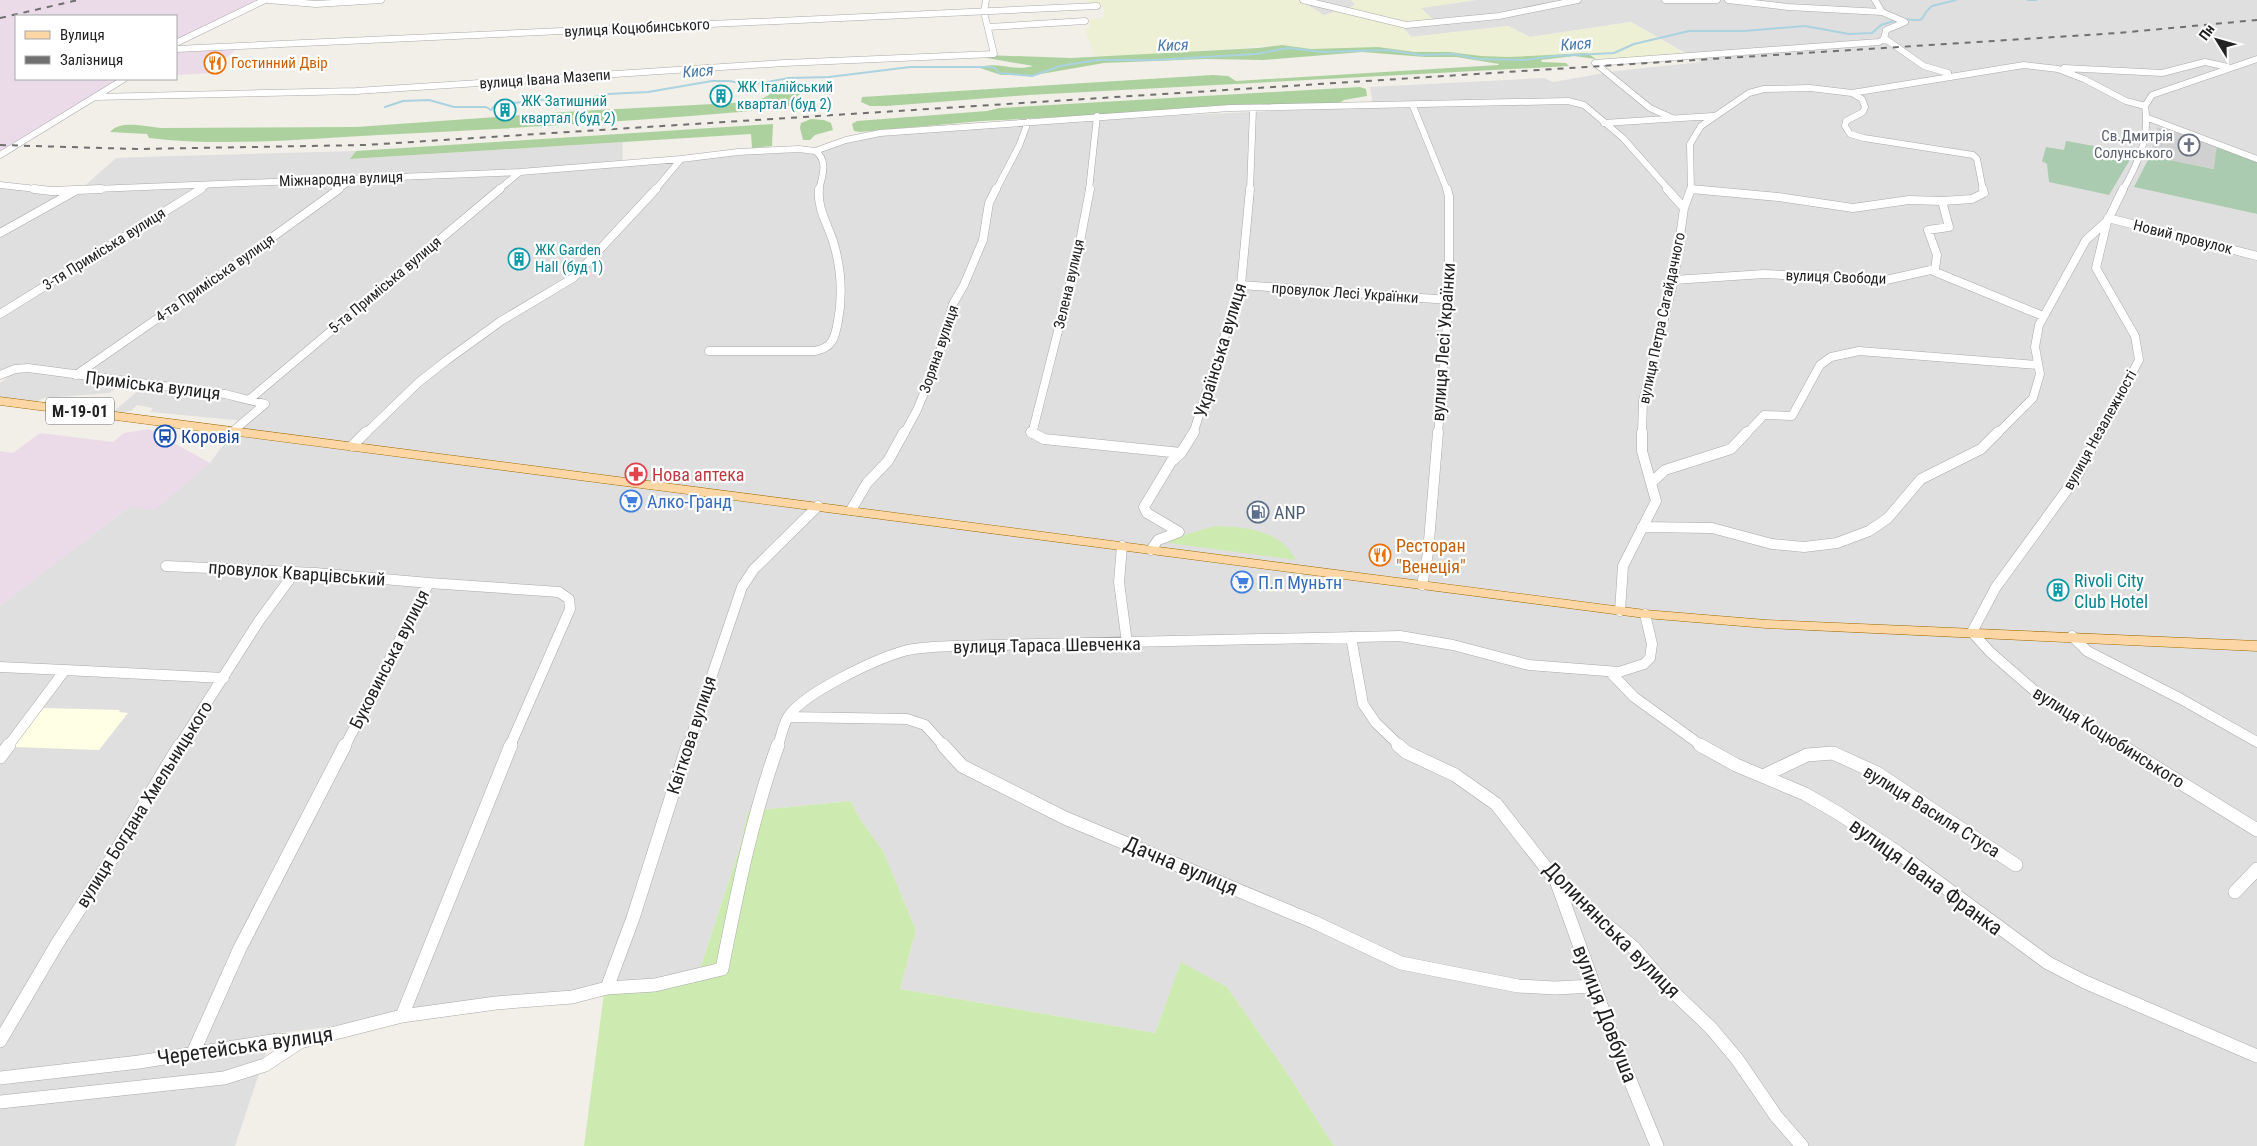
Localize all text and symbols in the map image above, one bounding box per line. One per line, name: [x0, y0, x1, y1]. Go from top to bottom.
legend: [15, 15, 178, 80]
street label: вулиця Коцюбинського: [564, 15, 710, 41]
north arrow: [2192, 15, 2242, 65]
text: Пн: [2196, 21, 2218, 43]
text: Вулиця: [60, 26, 105, 44]
water label: Кися: [1560, 33, 1593, 55]
water label: Кися: [1157, 35, 1189, 55]
text: Залізниця: [60, 51, 123, 69]
restaurant icon: Гостинний Двір: [203, 51, 227, 75]
place label: Гостинний Двір: [231, 54, 328, 72]
water label: Кися: [682, 60, 715, 82]
street label: вулиця Івана Мазепи: [479, 65, 611, 93]
place label: ЖК Італійський квартал (буд 2): [737, 78, 833, 113]
building icon: ЖК Італійський квартал (буд 2): [709, 84, 733, 108]
place label: ЖК Затишний квартал (буд 2): [521, 92, 616, 127]
building icon: ЖК Затишний квартал (буд 2): [493, 98, 517, 122]
place label: Св.Дмитрія Солунського: [2094, 127, 2173, 162]
church icon: Св.Дмитрія Солунського: [2177, 133, 2201, 157]
street label: Міжнародна вулиця: [279, 168, 403, 190]
street label: 3-тя Приміська вулиця: [39, 204, 169, 294]
street label: Новий провулок: [2132, 216, 2234, 258]
street label: 4-та Приміська вулиця: [152, 230, 278, 326]
street label: вулиця Петра Сагайдачного: [1635, 231, 1689, 405]
street label: 5-та Приміська вулиця: [325, 233, 445, 337]
street label: Зелена вулиця: [1050, 237, 1088, 331]
place label: ЖК Garden Hall (буд 1): [535, 241, 603, 276]
building icon: ЖК Garden Hall (буд 1): [507, 247, 531, 271]
street label: вулиця Лесі Українки: [1427, 262, 1459, 422]
street label: вулиця Свободи: [1785, 266, 1887, 288]
street label: провулок Лесі Українки: [1271, 279, 1419, 307]
street label: Українська вулиця: [1190, 280, 1250, 420]
street label: Зоряна вулиця: [915, 303, 963, 395]
street label: Приміська вулиця: [84, 366, 222, 404]
street label: вулиця Незалежності: [2060, 367, 2140, 493]
road number: М-19-01: [46, 398, 114, 424]
bus stop icon: Коровія: [153, 424, 177, 448]
place label: Коровія: [181, 426, 240, 447]
pharmacy icon: Нова аптека: [624, 462, 648, 486]
place label: Нова аптека: [652, 464, 744, 485]
supermarket icon: Алко-Гранд: [619, 489, 643, 513]
place label: Алко-Гранд: [647, 491, 732, 512]
fuel station icon: ANP: [1246, 500, 1270, 524]
place label: ANP: [1274, 502, 1306, 523]
place label: Ресторан "Венеція": [1396, 535, 1466, 577]
restaurant icon: Ресторан "Венеція": [1368, 543, 1392, 567]
street label: провулок Кварцівський: [208, 556, 386, 590]
supermarket icon: П.п Муньтн: [1230, 570, 1254, 594]
place label: Rivoli Сity Сlub Hotel: [2074, 570, 2148, 612]
place label: П.п Муньтн: [1258, 572, 1342, 593]
building icon: Rivoli Сity Сlub Hotel: [2046, 578, 2070, 602]
street label: Буковинська вулиця: [345, 586, 433, 732]
street label: вулиця Тараса Шевченка: [953, 633, 1141, 657]
street label: Квіткова вулиця: [662, 673, 720, 797]
street label: вулиця Коцюбинського: [2029, 682, 2189, 792]
street label: вулиця Богдана Хмельницького: [72, 697, 216, 911]
street label: вулиця Василя Стуса: [1860, 760, 2004, 862]
street label: вулиця Івана Франка: [1845, 813, 2007, 941]
street label: Дачна вулиця: [1121, 831, 1241, 901]
street label: Долинянська вулиця: [1539, 857, 1685, 1003]
street label: вулиця Довбуша: [1568, 942, 1642, 1086]
street label: Черетейська вулиця: [156, 1022, 334, 1070]

